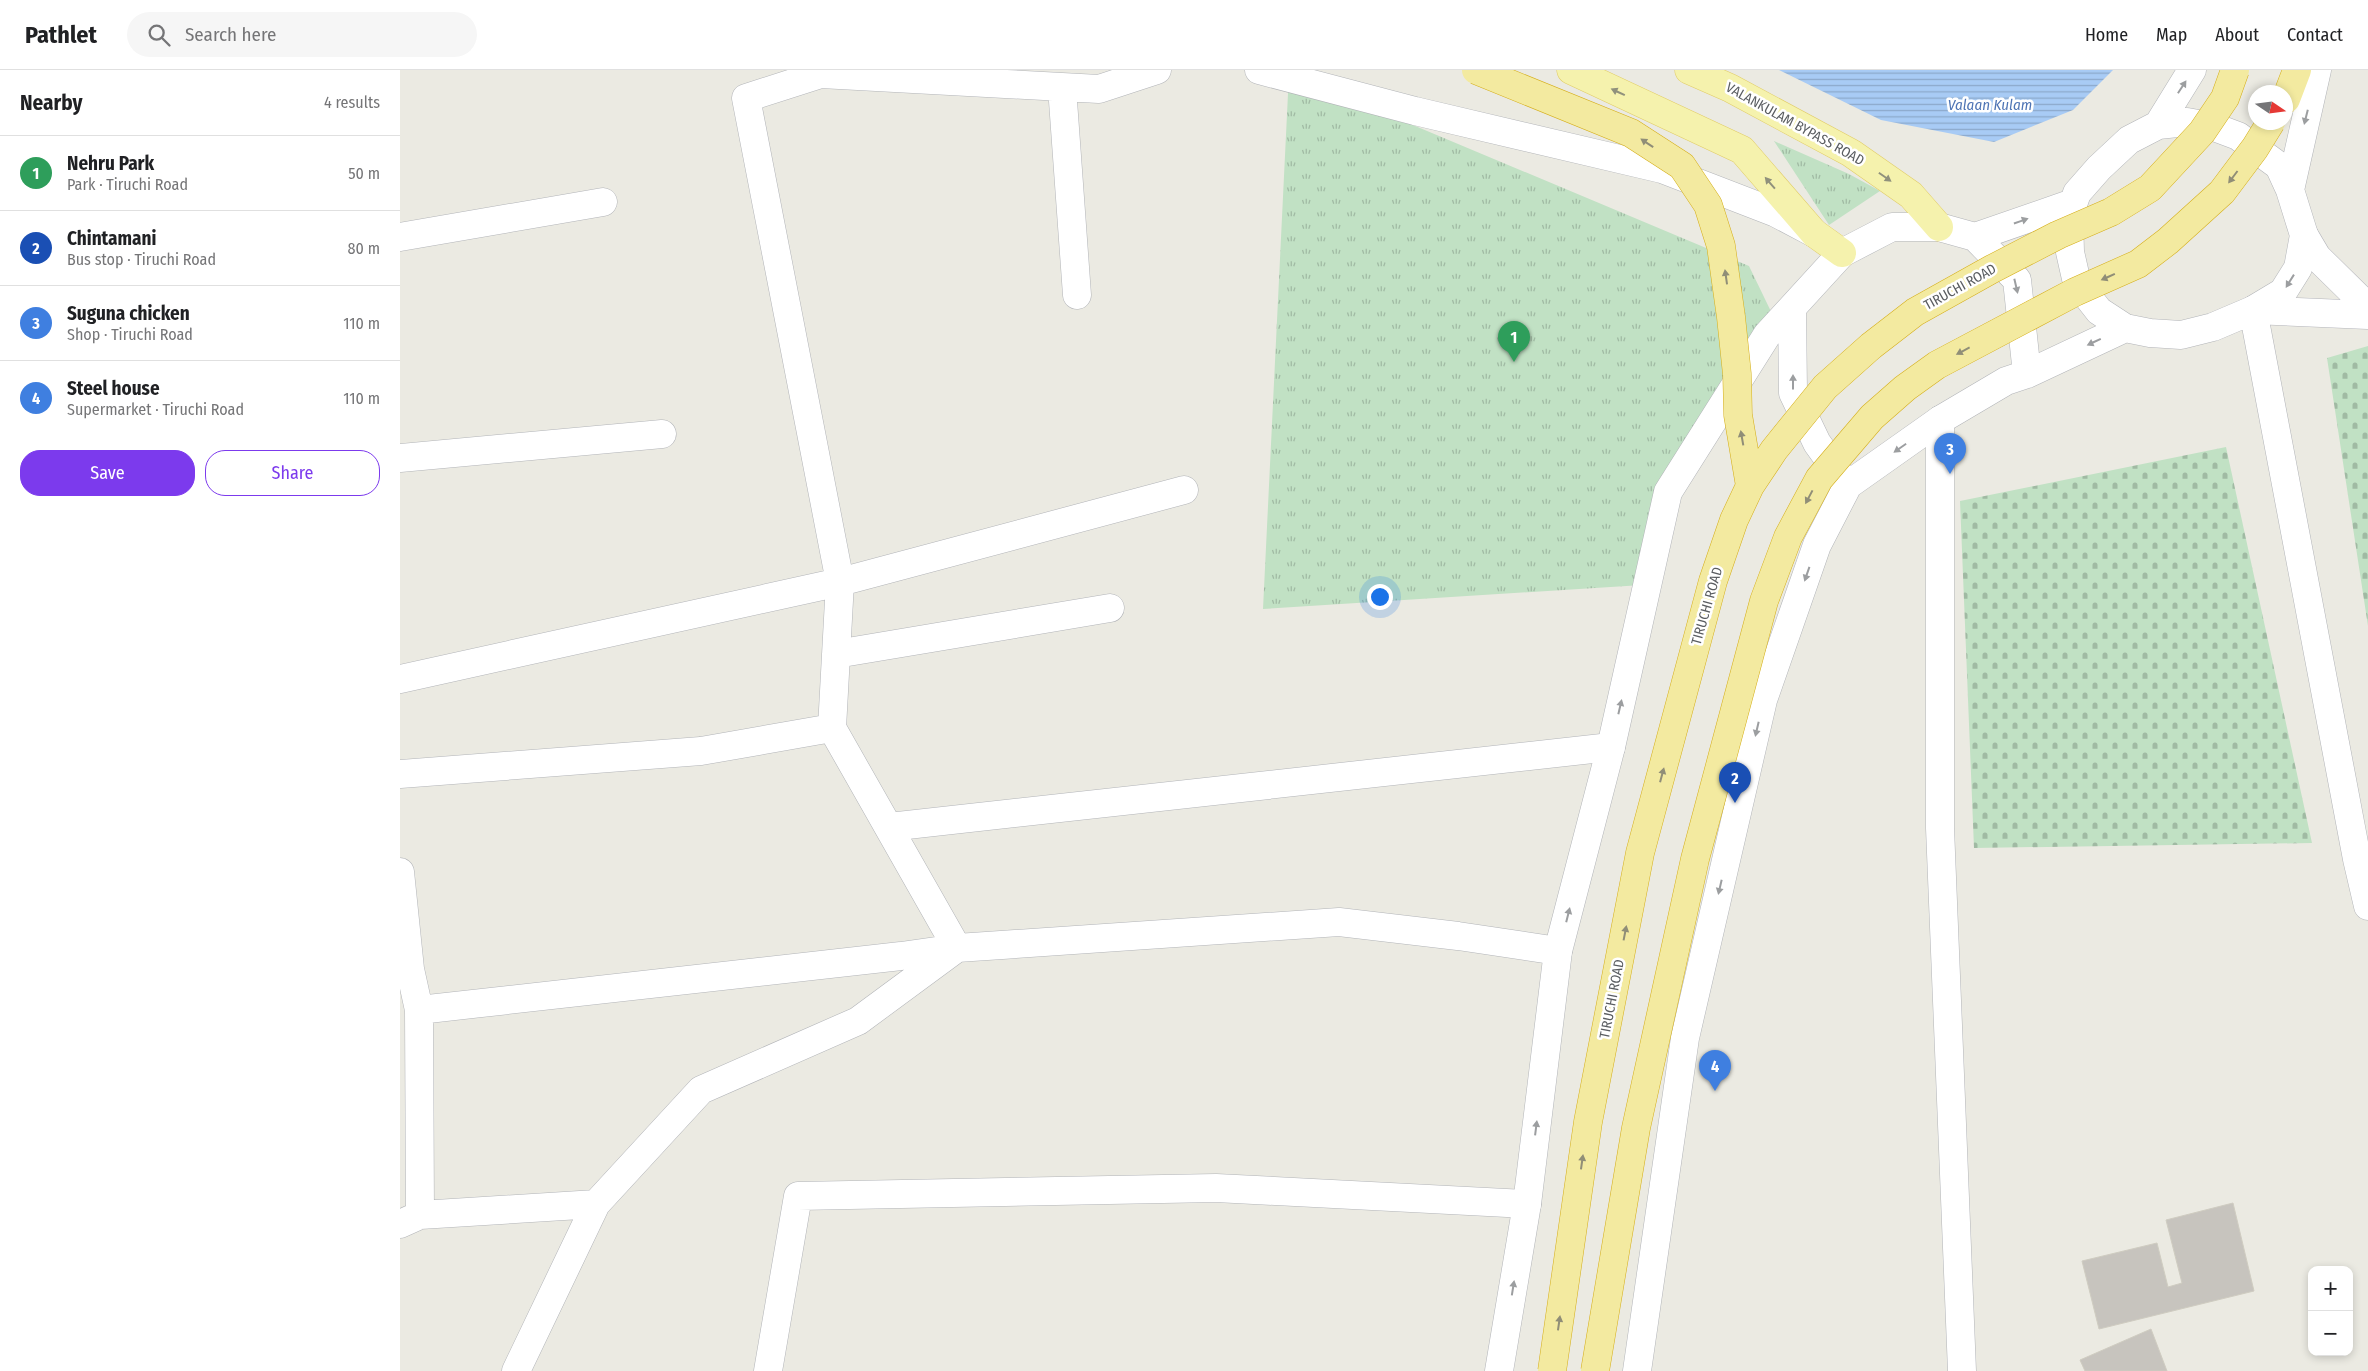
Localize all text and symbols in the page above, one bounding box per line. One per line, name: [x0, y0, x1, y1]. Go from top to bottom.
search box: [127, 12, 477, 57]
text: Pathlet: [25, 21, 97, 49]
icon: search: [145, 21, 173, 49]
text: Search here: [185, 23, 276, 46]
text: Home: [2085, 24, 2128, 46]
text: Map: [2156, 24, 2187, 46]
text: About: [2215, 24, 2259, 46]
text: Contact: [2287, 24, 2343, 46]
street label: VALANKULAM BYPASS ROAD: [1723, 79, 1867, 169]
one-way arrow: [2178, 80, 2187, 94]
north arrow: [2248, 85, 2293, 130]
one-way arrow: [1611, 88, 1625, 96]
text: Nearby: [20, 90, 82, 116]
text: 4 results: [324, 93, 380, 112]
water label: Valaan Kulam: [1948, 96, 2032, 114]
one-way arrow: [2302, 110, 2310, 125]
one-way arrow: [1641, 138, 1654, 148]
text: Nehru Park: [67, 152, 154, 175]
text: 1: [33, 164, 39, 183]
text: 50 m: [348, 164, 380, 183]
one-way arrow: [2228, 170, 2239, 183]
one-way arrow: [1878, 172, 1892, 182]
text: Park · Tiruchi Road: [67, 175, 188, 194]
one-way arrow: [1764, 177, 1776, 189]
one-way arrow: [2014, 217, 2029, 225]
text: Chintamani: [67, 227, 156, 250]
text: 2: [32, 239, 40, 258]
text: 80 m: [348, 239, 380, 258]
text: Bus stop · Tiruchi Road: [67, 250, 216, 269]
street label: TIRUCHI ROAD: [1921, 260, 1999, 314]
one-way arrow: [1721, 269, 1729, 285]
one-way arrow: [2101, 274, 2115, 282]
one-way arrow: [2285, 275, 2294, 288]
one-way arrow: [2012, 278, 2020, 294]
text: Suguna chicken: [67, 302, 190, 325]
text: 3: [32, 314, 40, 333]
text: 110 m: [343, 314, 380, 333]
pin: 1: [1498, 321, 1530, 362]
text: Shop · Tiruchi Road: [67, 325, 193, 344]
one-way arrow: [2087, 339, 2101, 347]
one-way arrow: [1956, 347, 1971, 355]
one-way arrow: [1789, 373, 1797, 389]
text: Steel house: [67, 377, 160, 400]
text: 4: [32, 389, 40, 408]
text: 110 m: [343, 389, 380, 408]
text: Supermarket · Tiruchi Road: [67, 400, 244, 419]
one-way arrow: [1737, 430, 1745, 446]
pin: 3: [1934, 433, 1966, 474]
one-way arrow: [1893, 443, 1907, 453]
button: Save: [20, 450, 195, 496]
button: Share: [205, 450, 380, 496]
one-way arrow: [1805, 490, 1814, 504]
street label: TIRUCHI ROAD: [1688, 565, 1726, 647]
one-way arrow: [1803, 567, 1810, 582]
your location: [1367, 584, 1393, 610]
one-way arrow: [1616, 699, 1624, 714]
one-way arrow: [1753, 721, 1761, 736]
pin: 2: [1719, 762, 1751, 803]
one-way arrow: [1658, 768, 1666, 783]
one-way arrow: [1716, 879, 1724, 894]
one-way arrow: [1564, 908, 1572, 923]
one-way arrow: [1621, 926, 1629, 941]
street label: TIRUCHI ROAD: [1596, 958, 1628, 1040]
pin: 4: [1699, 1050, 1731, 1091]
one-way arrow: [1533, 1119, 1541, 1135]
one-way arrow: [1579, 1154, 1587, 1170]
map controls: [2308, 1266, 2353, 1356]
button: +: [2308, 1266, 2353, 1311]
one-way arrow: [1509, 1280, 1517, 1296]
button: −: [2308, 1311, 2353, 1356]
one-way arrow: [1555, 1314, 1563, 1330]

